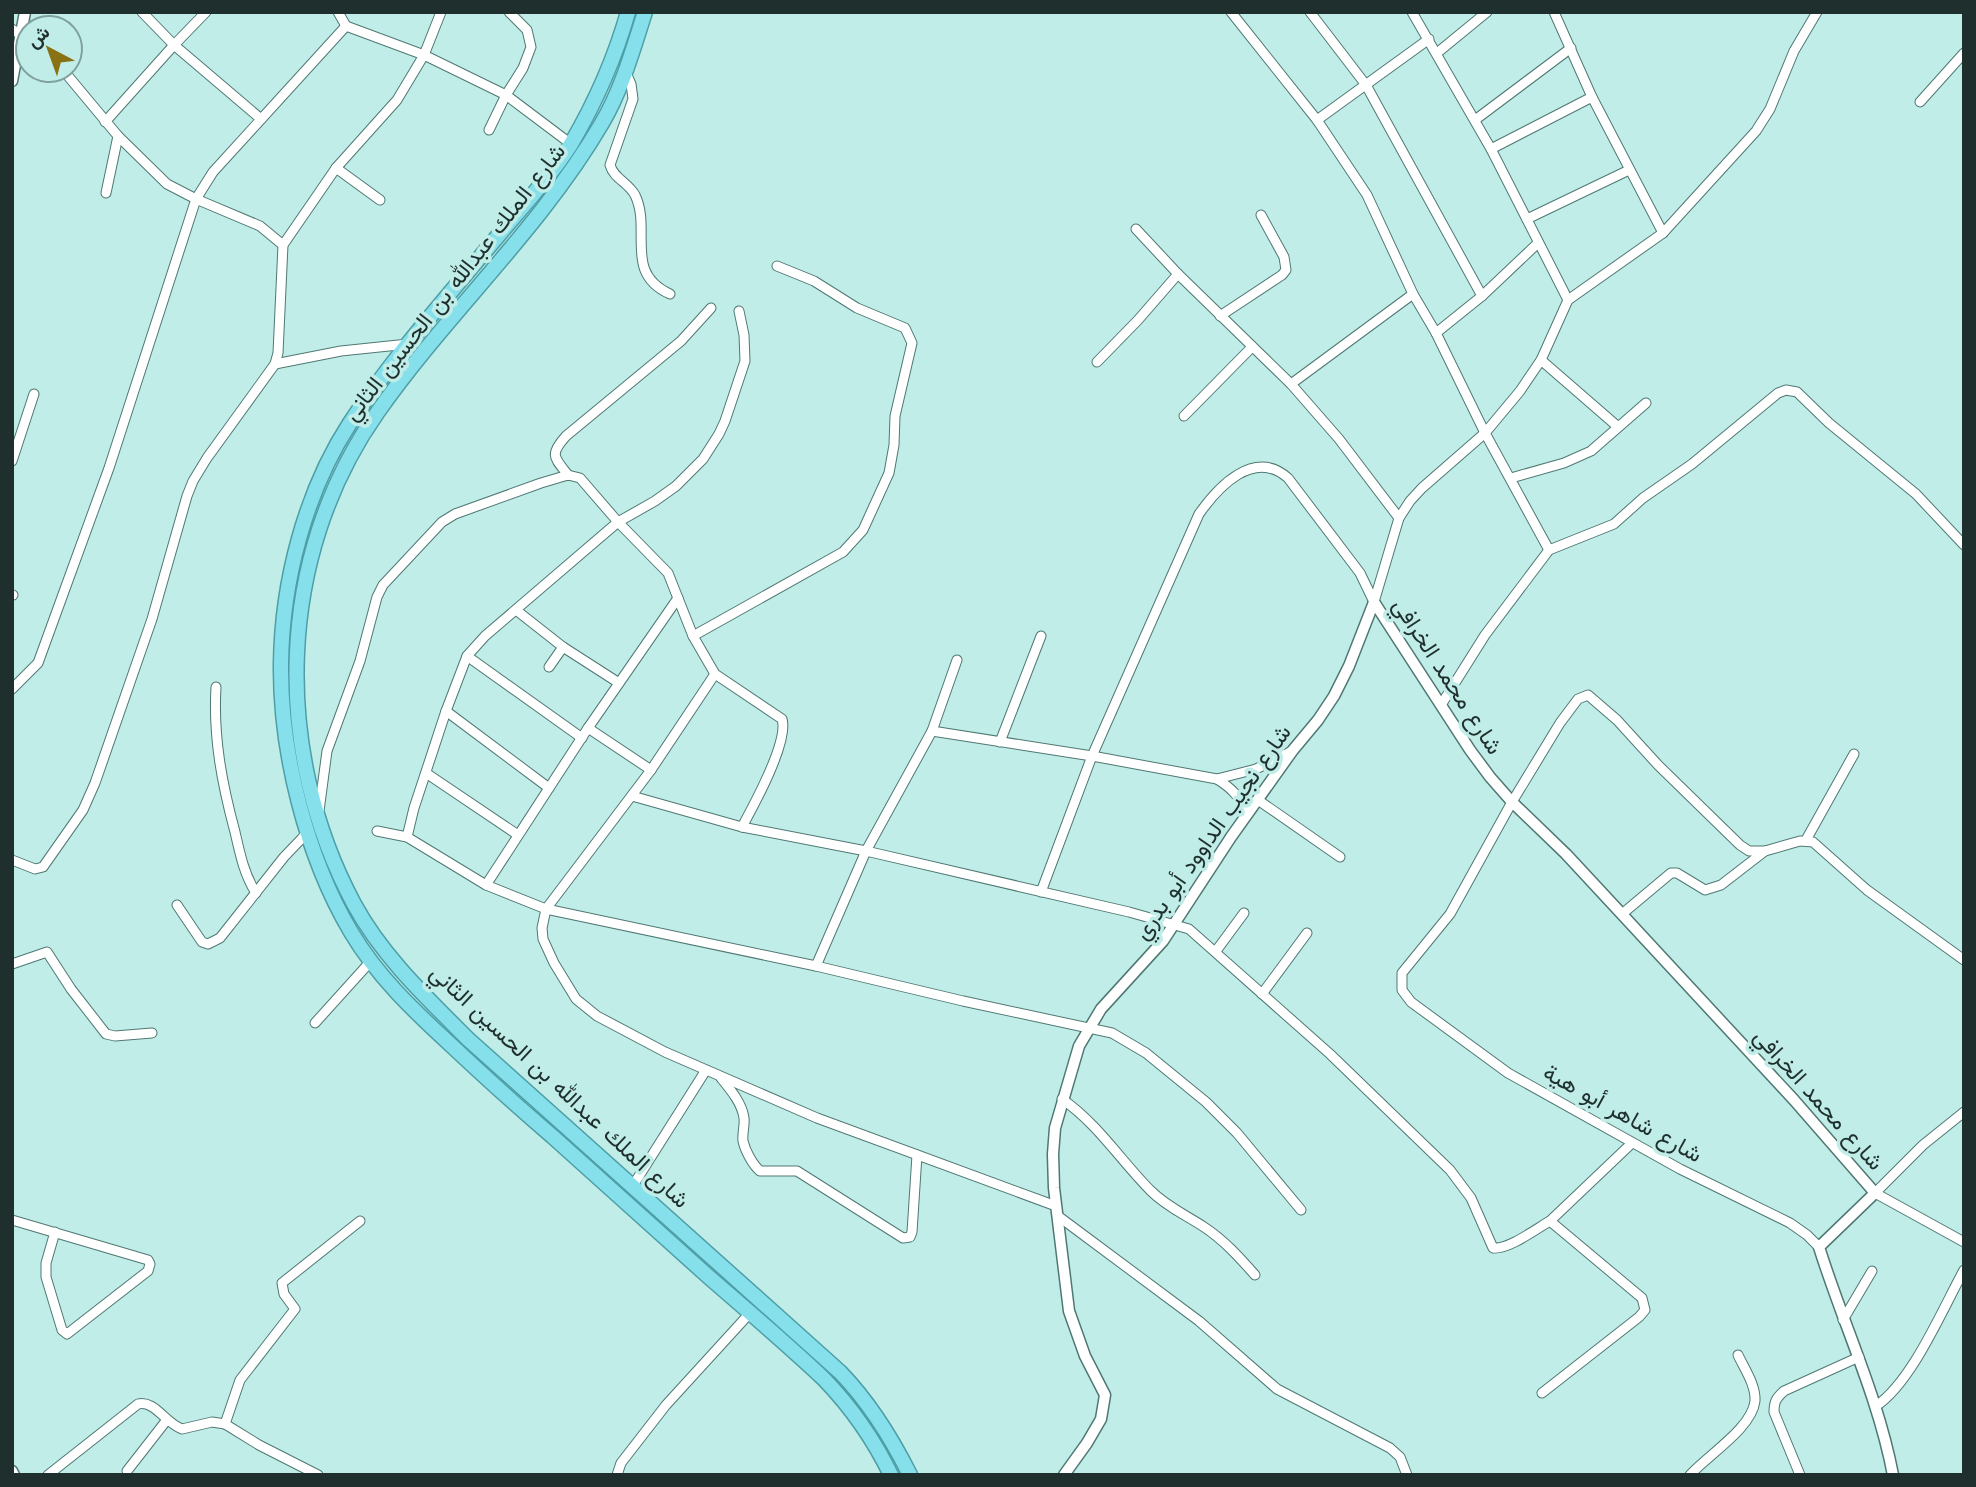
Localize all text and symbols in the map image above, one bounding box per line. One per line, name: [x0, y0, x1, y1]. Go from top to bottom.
north arrow: [14, 14, 84, 84]
text: ش: [22, 20, 54, 53]
street label: شارع الملك عبدالله بن الحسين الثاني: [338, 138, 575, 429]
street label: شارع محمد الخرافي: [1383, 593, 1508, 762]
street label: شارع نجيب الداوود أبو بدري: [1128, 720, 1301, 948]
street label: شارع الملك عبدالله بن الحسين الثاني: [421, 959, 695, 1217]
street label: شارع محمد الخرافي: [1744, 1023, 1889, 1179]
street label: شارع شاهر أبو هية: [1538, 1059, 1707, 1170]

